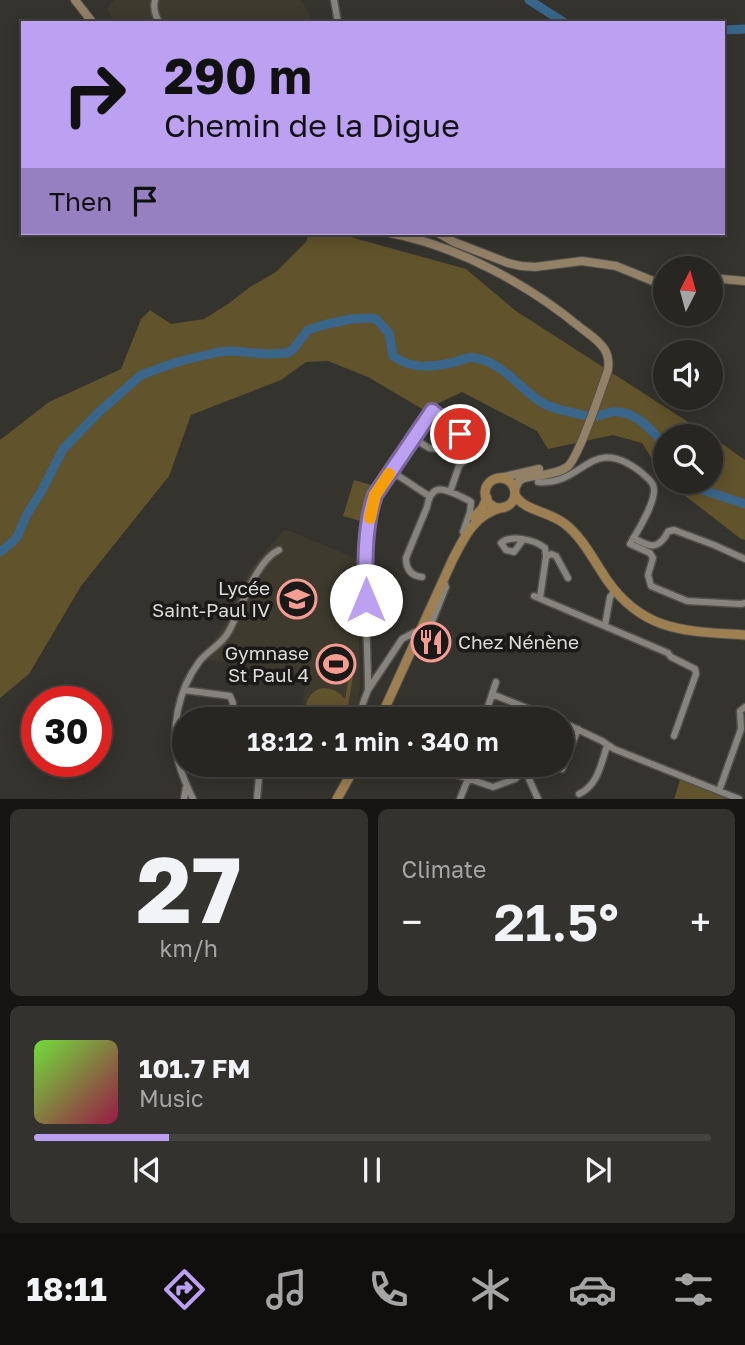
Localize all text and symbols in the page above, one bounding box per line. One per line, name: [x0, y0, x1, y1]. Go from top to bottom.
text: 290 m: [164, 46, 312, 105]
icon: right: [49, 49, 140, 140]
text: Chemin de la Digue: [164, 106, 460, 144]
icon: arrive: [126, 182, 164, 220]
text: Then: [49, 186, 112, 217]
north arrow: [653, 256, 723, 326]
map controls: [653, 256, 723, 494]
button: sound: [653, 340, 723, 410]
pin: [430, 404, 490, 464]
icon: arrive: [441, 415, 479, 453]
button: search: [653, 424, 723, 494]
position arrow: [329, 563, 403, 637]
place label: Lycée Saint-Paul IV: [152, 576, 270, 621]
school or university icon: Lycée Saint-Paul IV: [276, 578, 318, 620]
restaurant icon: Chez Nénène: [410, 621, 452, 663]
place label: Chez Nénène: [458, 630, 579, 653]
place label: Gymnase St Paul 4: [225, 641, 309, 686]
sports icon: Gymnase St Paul 4: [315, 643, 357, 685]
speed limit sign: 30: [21, 686, 112, 777]
text: 18:12 · 1 min · 340 m: [247, 726, 499, 757]
text: 27: [136, 834, 241, 943]
text: Climate: [402, 855, 486, 883]
text: 21.5°: [494, 890, 619, 952]
text: −: [402, 899, 422, 944]
text: +: [690, 899, 711, 944]
text: km/h: [159, 934, 218, 962]
text: 101.7 FM: [139, 1053, 250, 1084]
text: Music: [139, 1084, 204, 1112]
icon: previous: [128, 1151, 166, 1189]
icon: pause: [353, 1151, 391, 1189]
icon: next: [579, 1151, 617, 1189]
icon: directions: [160, 1265, 209, 1314]
icon: music: [262, 1265, 311, 1314]
icon: phone: [364, 1265, 413, 1314]
icon: climate: [466, 1265, 515, 1314]
icon: car: [568, 1265, 617, 1314]
icon: filters: [669, 1265, 718, 1314]
text: 18:11: [26, 1270, 107, 1308]

